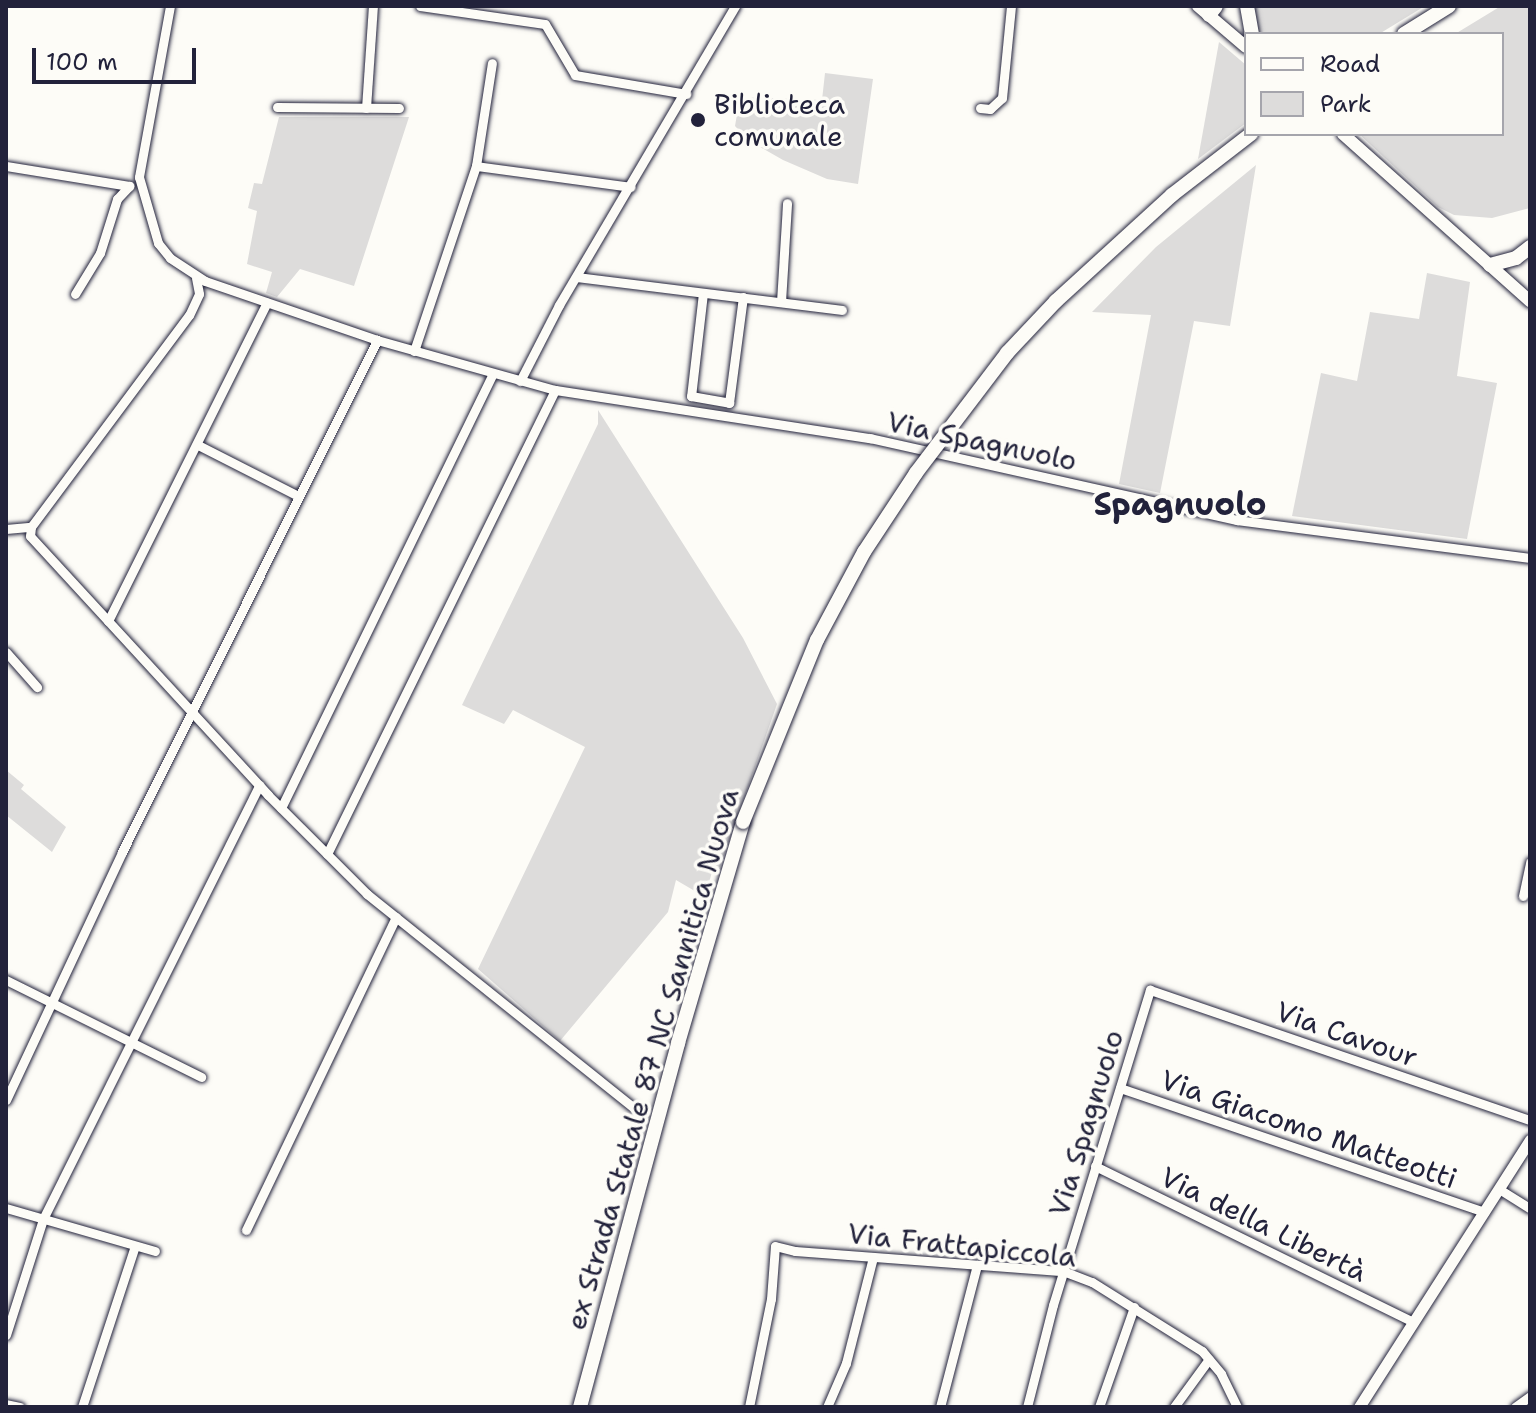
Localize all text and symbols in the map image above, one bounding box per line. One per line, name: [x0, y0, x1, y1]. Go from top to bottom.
scale bar: [36, 32, 200, 82]
legend: [1244, 32, 1504, 136]
text: 100 m: [46, 46, 118, 78]
text: Road: [1320, 48, 1380, 80]
place label: Biblioteca comunale: [714, 87, 845, 153]
text: Park: [1320, 88, 1372, 120]
marker: Biblioteca comunale: [689, 111, 707, 129]
street label: Via Spagnuolo: [884, 404, 1080, 478]
district label: Spagnuolo: [1094, 485, 1266, 523]
street label: ex Strada Statale 87 NC Sannitica Nuova: [558, 785, 746, 1333]
street label: Via Cavour: [1272, 994, 1422, 1074]
street label: Via Spagnuolo: [1042, 1026, 1130, 1220]
street label: Via Giacomo Matteotti: [1157, 1063, 1461, 1195]
street label: Via della Libertà: [1155, 1159, 1373, 1289]
street label: Via Frattapiccola: [846, 1216, 1078, 1274]

